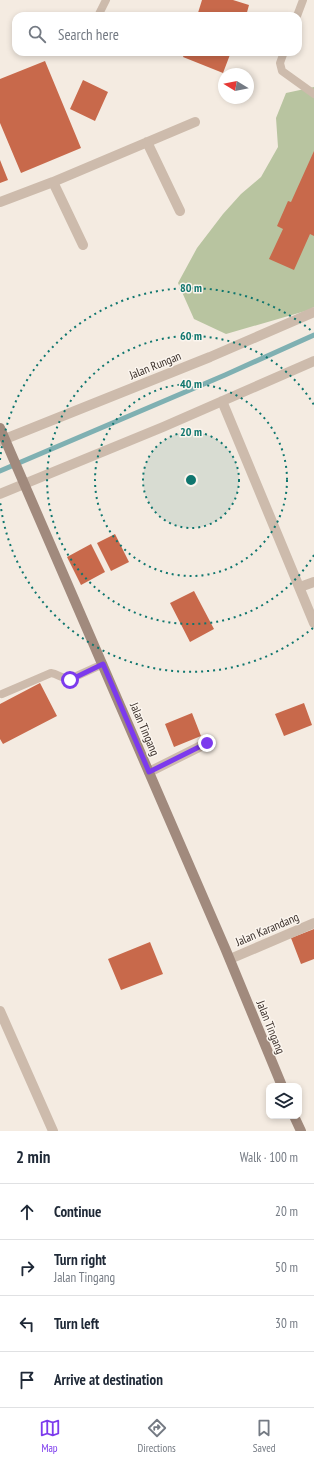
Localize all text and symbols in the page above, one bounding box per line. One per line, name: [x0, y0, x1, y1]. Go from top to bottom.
search box: [12, 12, 302, 56]
icon: search: [26, 23, 48, 45]
text: Search here: [58, 25, 119, 44]
north arrow: [218, 68, 254, 104]
text: 80 m: [180, 280, 202, 295]
text: 60 m: [180, 328, 202, 343]
street label: Jalan Rungan: [126, 348, 183, 383]
text: 40 m: [180, 376, 202, 391]
text: 20 m: [180, 424, 202, 439]
centre of rings: [184, 473, 198, 487]
route start: [61, 671, 79, 689]
street label: Jalan Tingang: [127, 699, 163, 758]
route end: [198, 734, 216, 752]
street label: Jalan Karandang: [232, 909, 301, 949]
street label: Jalan Tingang: [253, 997, 289, 1056]
map controls: [266, 1083, 302, 1119]
button: layers: [266, 1083, 302, 1119]
text: 2 min: [16, 1146, 50, 1168]
text: Walk · 100 m: [240, 1149, 298, 1166]
icon: ahead: [16, 1201, 38, 1223]
text: Continue: [54, 1202, 101, 1221]
text: 20 m: [275, 1203, 298, 1220]
text: Turn right: [54, 1250, 106, 1269]
icon: right: [16, 1257, 38, 1279]
text: 50 m: [275, 1259, 298, 1276]
text: Jalan Tingang: [54, 1269, 115, 1286]
icon: left: [16, 1313, 38, 1335]
text: Turn left: [54, 1314, 99, 1333]
text: 30 m: [275, 1315, 298, 1332]
icon: arrive: [16, 1369, 38, 1391]
text: Arrive at destination: [54, 1370, 163, 1389]
tab: Map: [39, 1417, 61, 1455]
tab: Directions: [138, 1417, 176, 1455]
tab: Saved: [253, 1417, 275, 1455]

